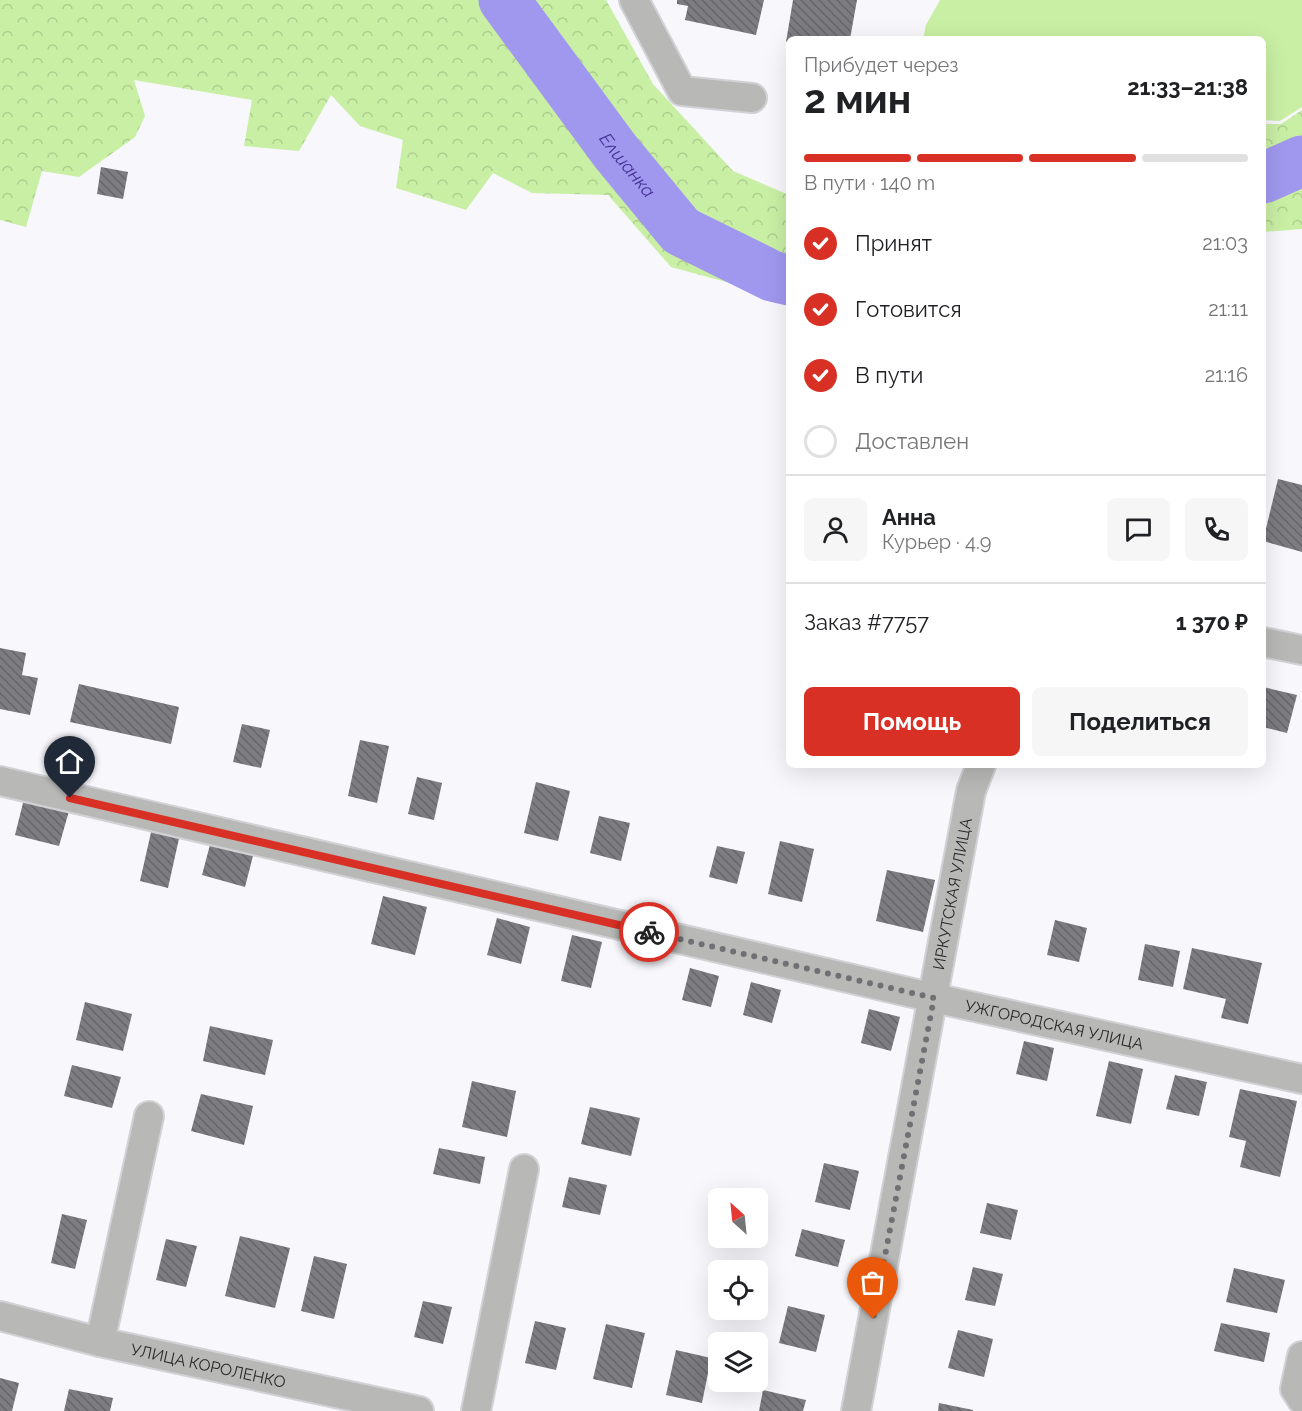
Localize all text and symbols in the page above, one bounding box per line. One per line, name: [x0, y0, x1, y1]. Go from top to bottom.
text: Прибудет через: [804, 53, 958, 77]
text: 21:33–21:38: [1127, 74, 1248, 100]
text: 2 мин: [804, 76, 911, 122]
water label: Елшанка: [595, 129, 660, 201]
text: В пути · 140 m: [804, 171, 935, 195]
icon: check: [804, 227, 837, 260]
text: Принят: [855, 230, 932, 256]
text: 21:03: [1202, 231, 1248, 255]
icon: check: [804, 293, 837, 326]
text: Готовится: [855, 296, 962, 322]
text: 21:11: [1208, 297, 1248, 321]
icon: check: [804, 359, 837, 392]
text: В пути: [855, 362, 923, 388]
text: 21:16: [1205, 363, 1248, 387]
text: Доставлен: [855, 428, 969, 454]
button: person: [804, 498, 867, 561]
button: chat: [1107, 498, 1170, 561]
button: phone: [1185, 498, 1248, 561]
text: Анна: [882, 504, 936, 530]
text: Курьер · 4.9: [882, 530, 991, 554]
text: Заказ #7757: [804, 609, 929, 635]
text: 1 370 ₽: [1176, 609, 1248, 635]
button: Помощь: [804, 687, 1020, 756]
button: Поделиться: [1032, 687, 1248, 756]
pin: [44, 736, 95, 798]
icon: home: [53, 745, 86, 778]
street label: ИРКУТСКАЯ УЛИЦА: [929, 816, 976, 971]
courier: [619, 902, 679, 962]
icon: bike: [633, 916, 666, 949]
street label: УЖГОРОДСКАЯ УЛИЦА: [963, 996, 1145, 1054]
north arrow: [708, 1188, 768, 1248]
map controls: [708, 1188, 768, 1392]
pin: [847, 1257, 898, 1319]
button: locate: [708, 1260, 768, 1320]
icon: bag: [856, 1266, 889, 1299]
button: layers: [708, 1332, 768, 1392]
street label: УЛИЦА КОРОЛЕНКО: [129, 1340, 287, 1392]

